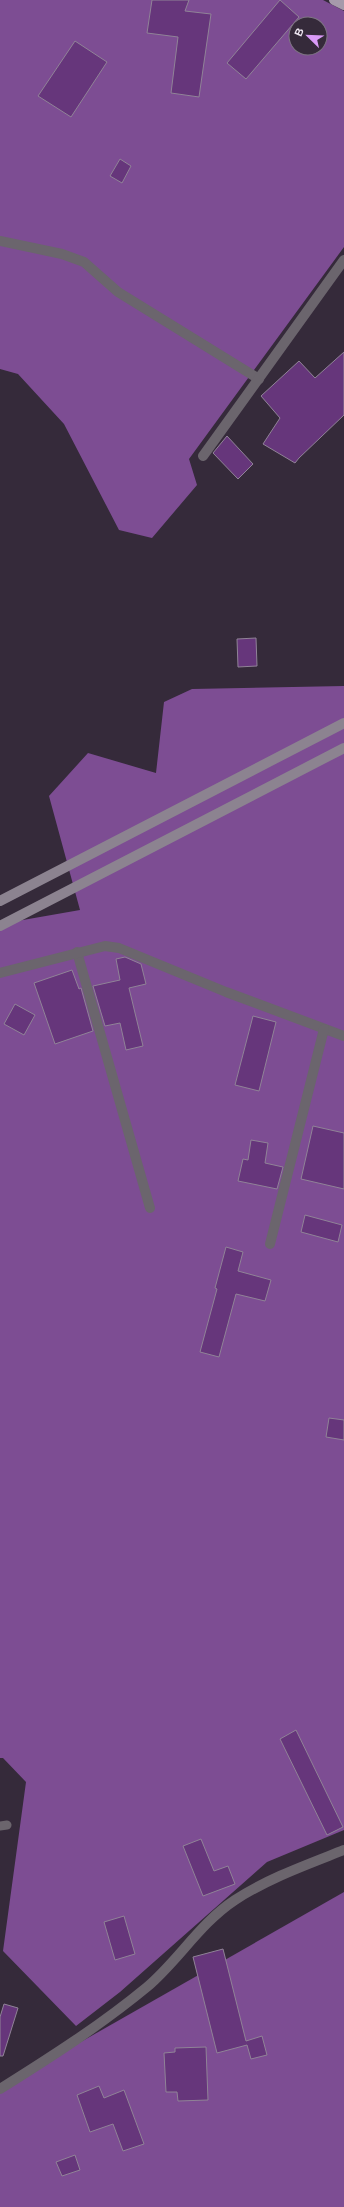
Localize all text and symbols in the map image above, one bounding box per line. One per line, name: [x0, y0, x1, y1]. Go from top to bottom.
north arrow: [288, 16, 328, 56]
text: B: [292, 26, 306, 38]

